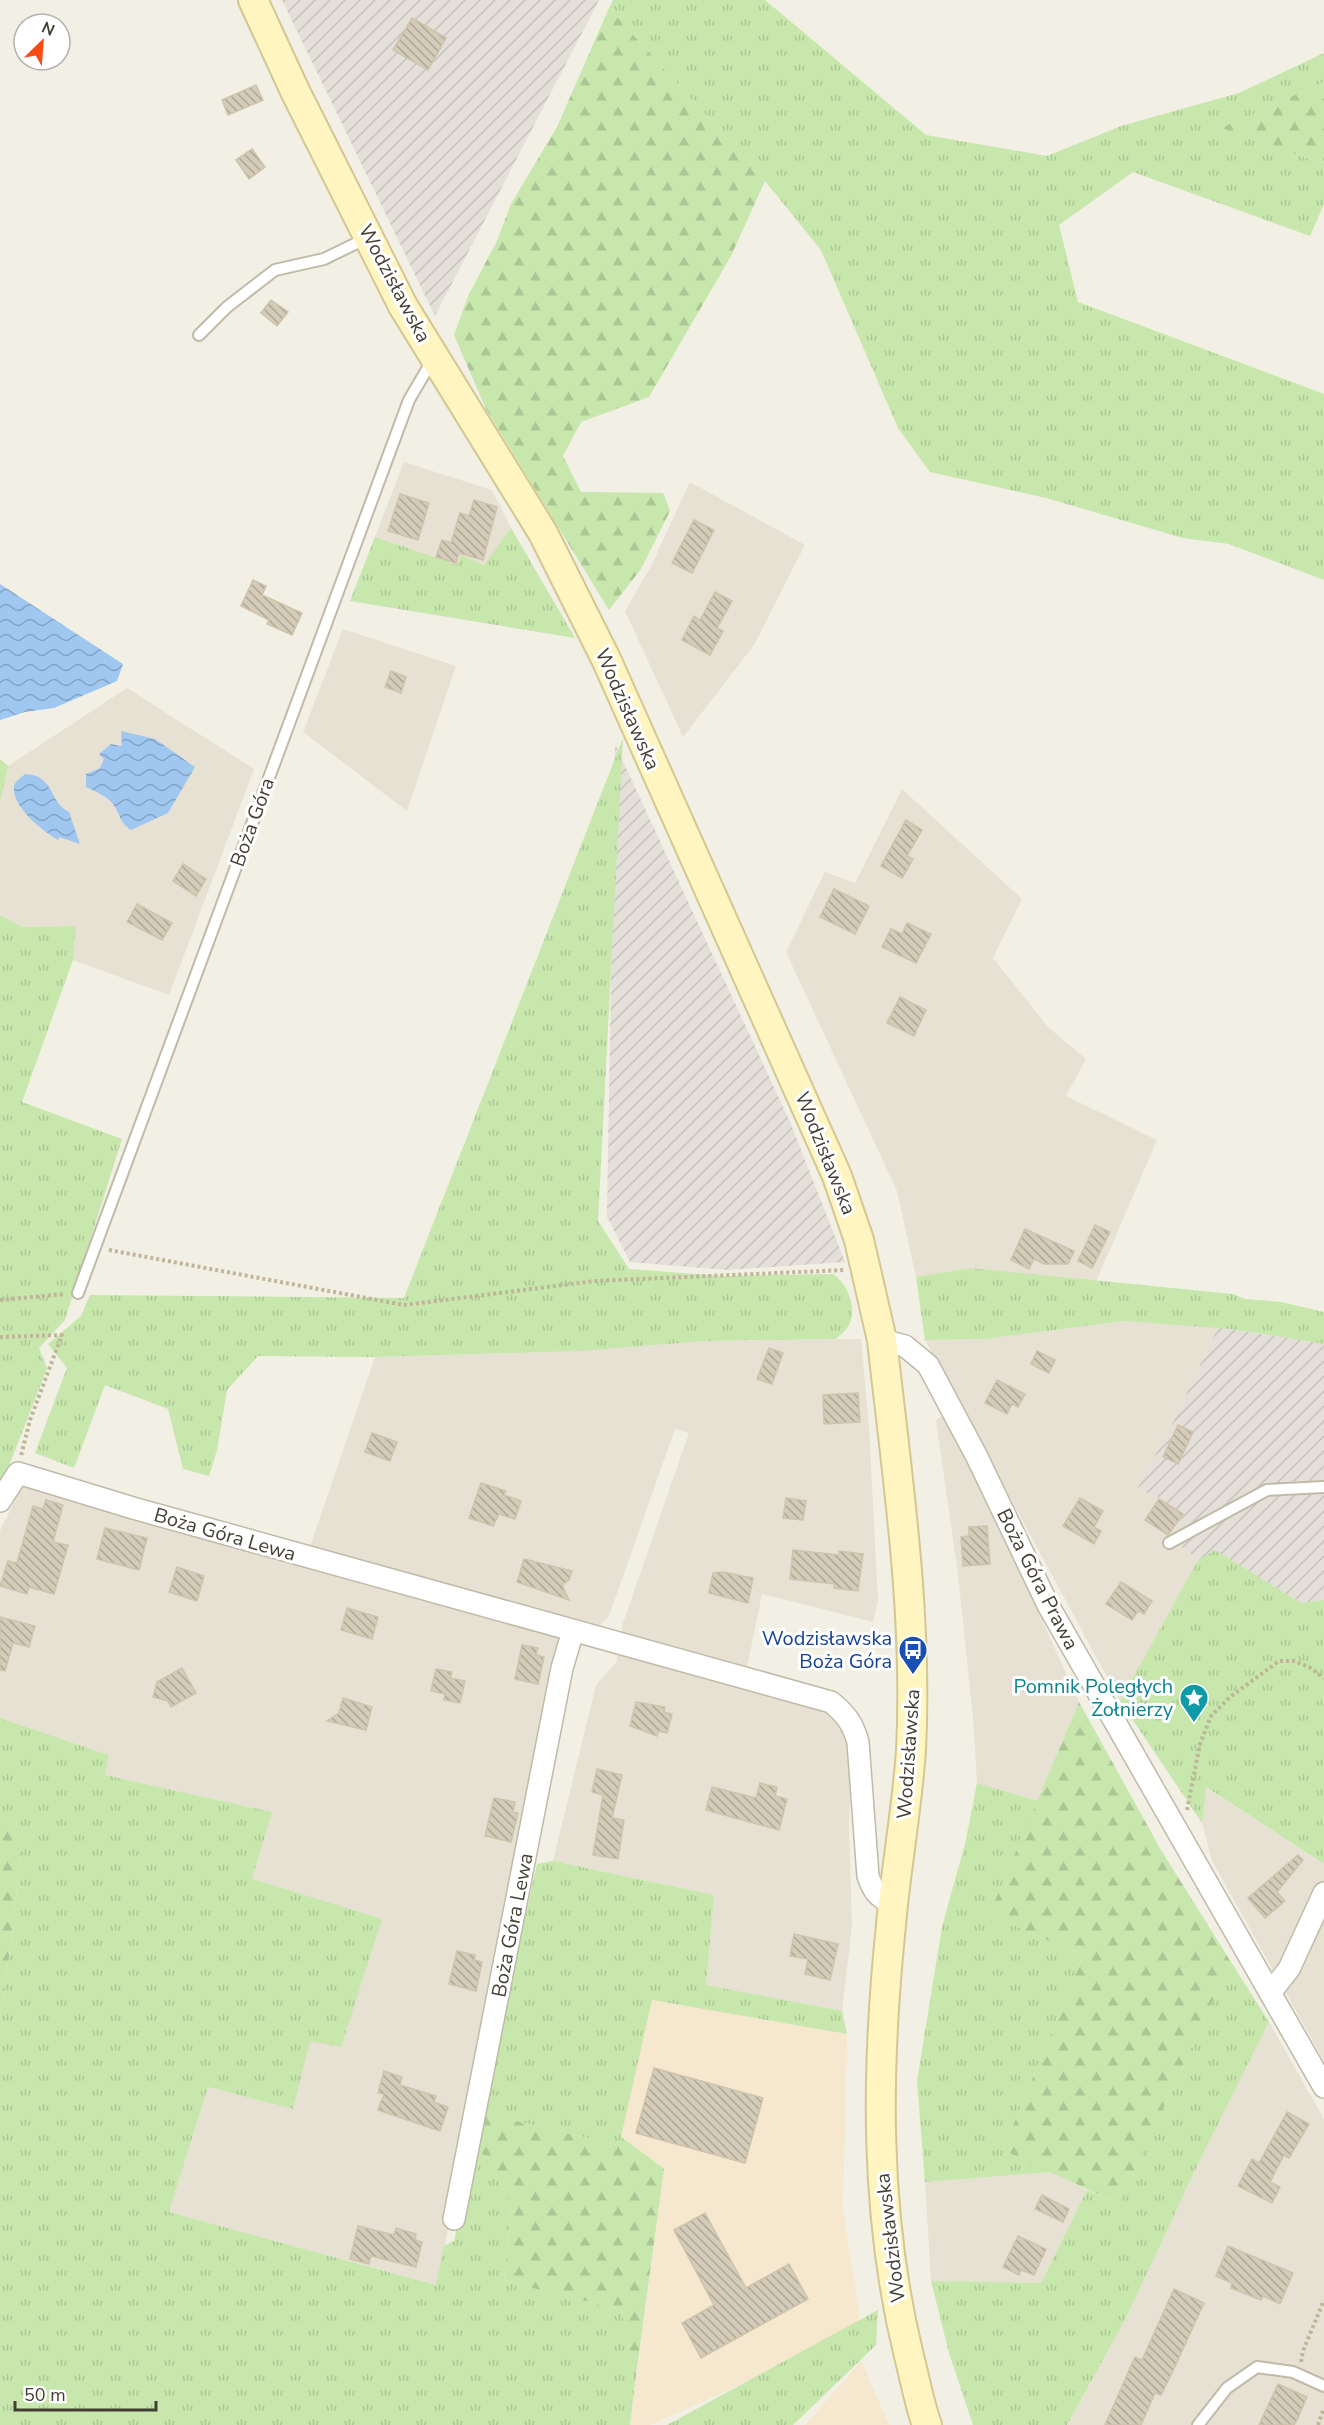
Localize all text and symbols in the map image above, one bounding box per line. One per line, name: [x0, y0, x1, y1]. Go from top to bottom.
north arrow: [12, 12, 72, 72]
text: N: [38, 17, 58, 42]
street label: Wodzisławska: [352, 219, 437, 347]
street label: Wodzisławska: [589, 644, 666, 774]
street label: Boża Góra: [224, 774, 281, 870]
street label: Wodzisławska: [789, 1088, 862, 1219]
street label: Boża Góra Lewa: [151, 1501, 299, 1568]
street label: Boża Góra Prawa: [990, 1504, 1085, 1654]
place label: Wodzisławska Boża Góra: [762, 1625, 892, 1675]
bus stop icon: Wodzisławska Boża Góra: [897, 1634, 929, 1676]
place label: Pomnik Poległych Żołnierzy: [1013, 1673, 1174, 1723]
place icon: Pomnik Poległych Żołnierzy: [1178, 1682, 1210, 1724]
street label: Wodzisławska: [890, 1688, 927, 1820]
street label: Boża Góra Lewa: [485, 1851, 540, 1999]
street label: Wodzisławska: [869, 2172, 912, 2304]
scale bar: [15, 2374, 156, 2412]
text: 50 m: [24, 2383, 66, 2407]

